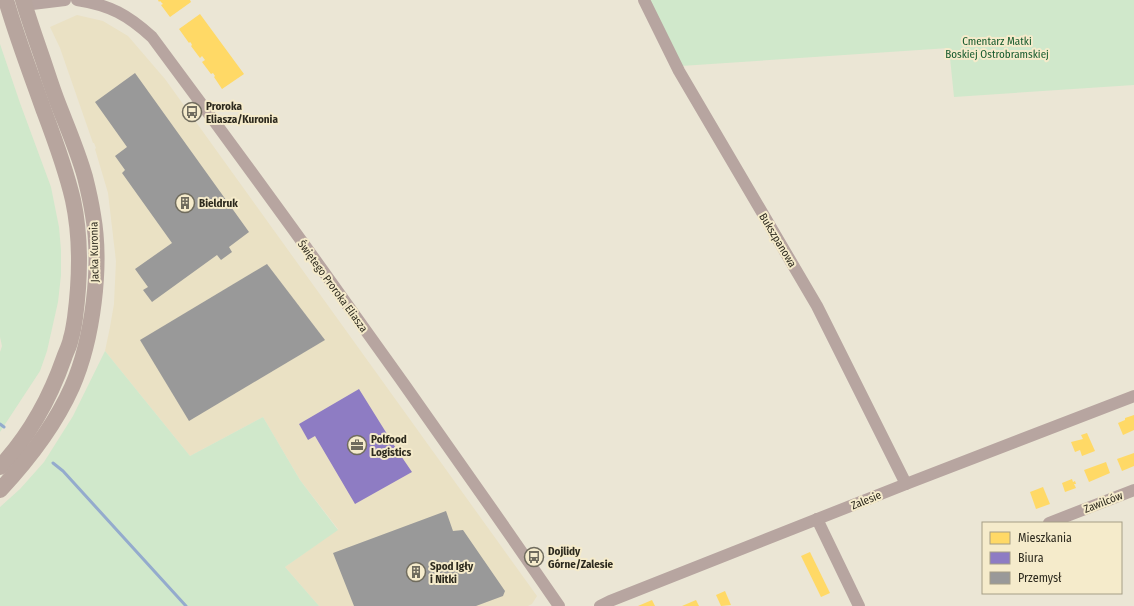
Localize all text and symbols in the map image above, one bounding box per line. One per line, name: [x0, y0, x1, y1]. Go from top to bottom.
park label: Cmentarz Matki Boskiej Ostrobramskiej: [945, 35, 1049, 61]
place label: Proroka Eliasza/Kuronia: [206, 100, 278, 126]
bus stop icon: Proroka Eliasza/Kuronia: [181, 101, 203, 123]
building icon: Bieldruk: [174, 192, 196, 214]
place label: Bieldruk: [199, 197, 238, 210]
street label: Bukszpanowa: [756, 211, 799, 270]
street label: Jacka Kuronia: [87, 221, 102, 282]
street label: Świętego Proroka Eliasza: [295, 237, 371, 335]
place label: Polfood Logistics: [371, 433, 411, 459]
office icon: Polfood Logistics: [346, 434, 368, 456]
street label: Zalesie: [849, 489, 883, 512]
street label: Zawilców: [1082, 489, 1125, 516]
legend: [982, 522, 1122, 594]
text: Mieszkania: [1018, 531, 1072, 545]
place label: Dojlidy Górne/Zalesie: [548, 545, 613, 571]
bus stop icon: Dojlidy Górne/Zalesie: [523, 546, 545, 568]
text: Biura: [1018, 551, 1044, 565]
place label: Spod Igły i Nitki: [430, 560, 474, 586]
building icon: Spod Igły i Nitki: [405, 561, 427, 583]
text: Przemysł: [1018, 571, 1062, 585]

